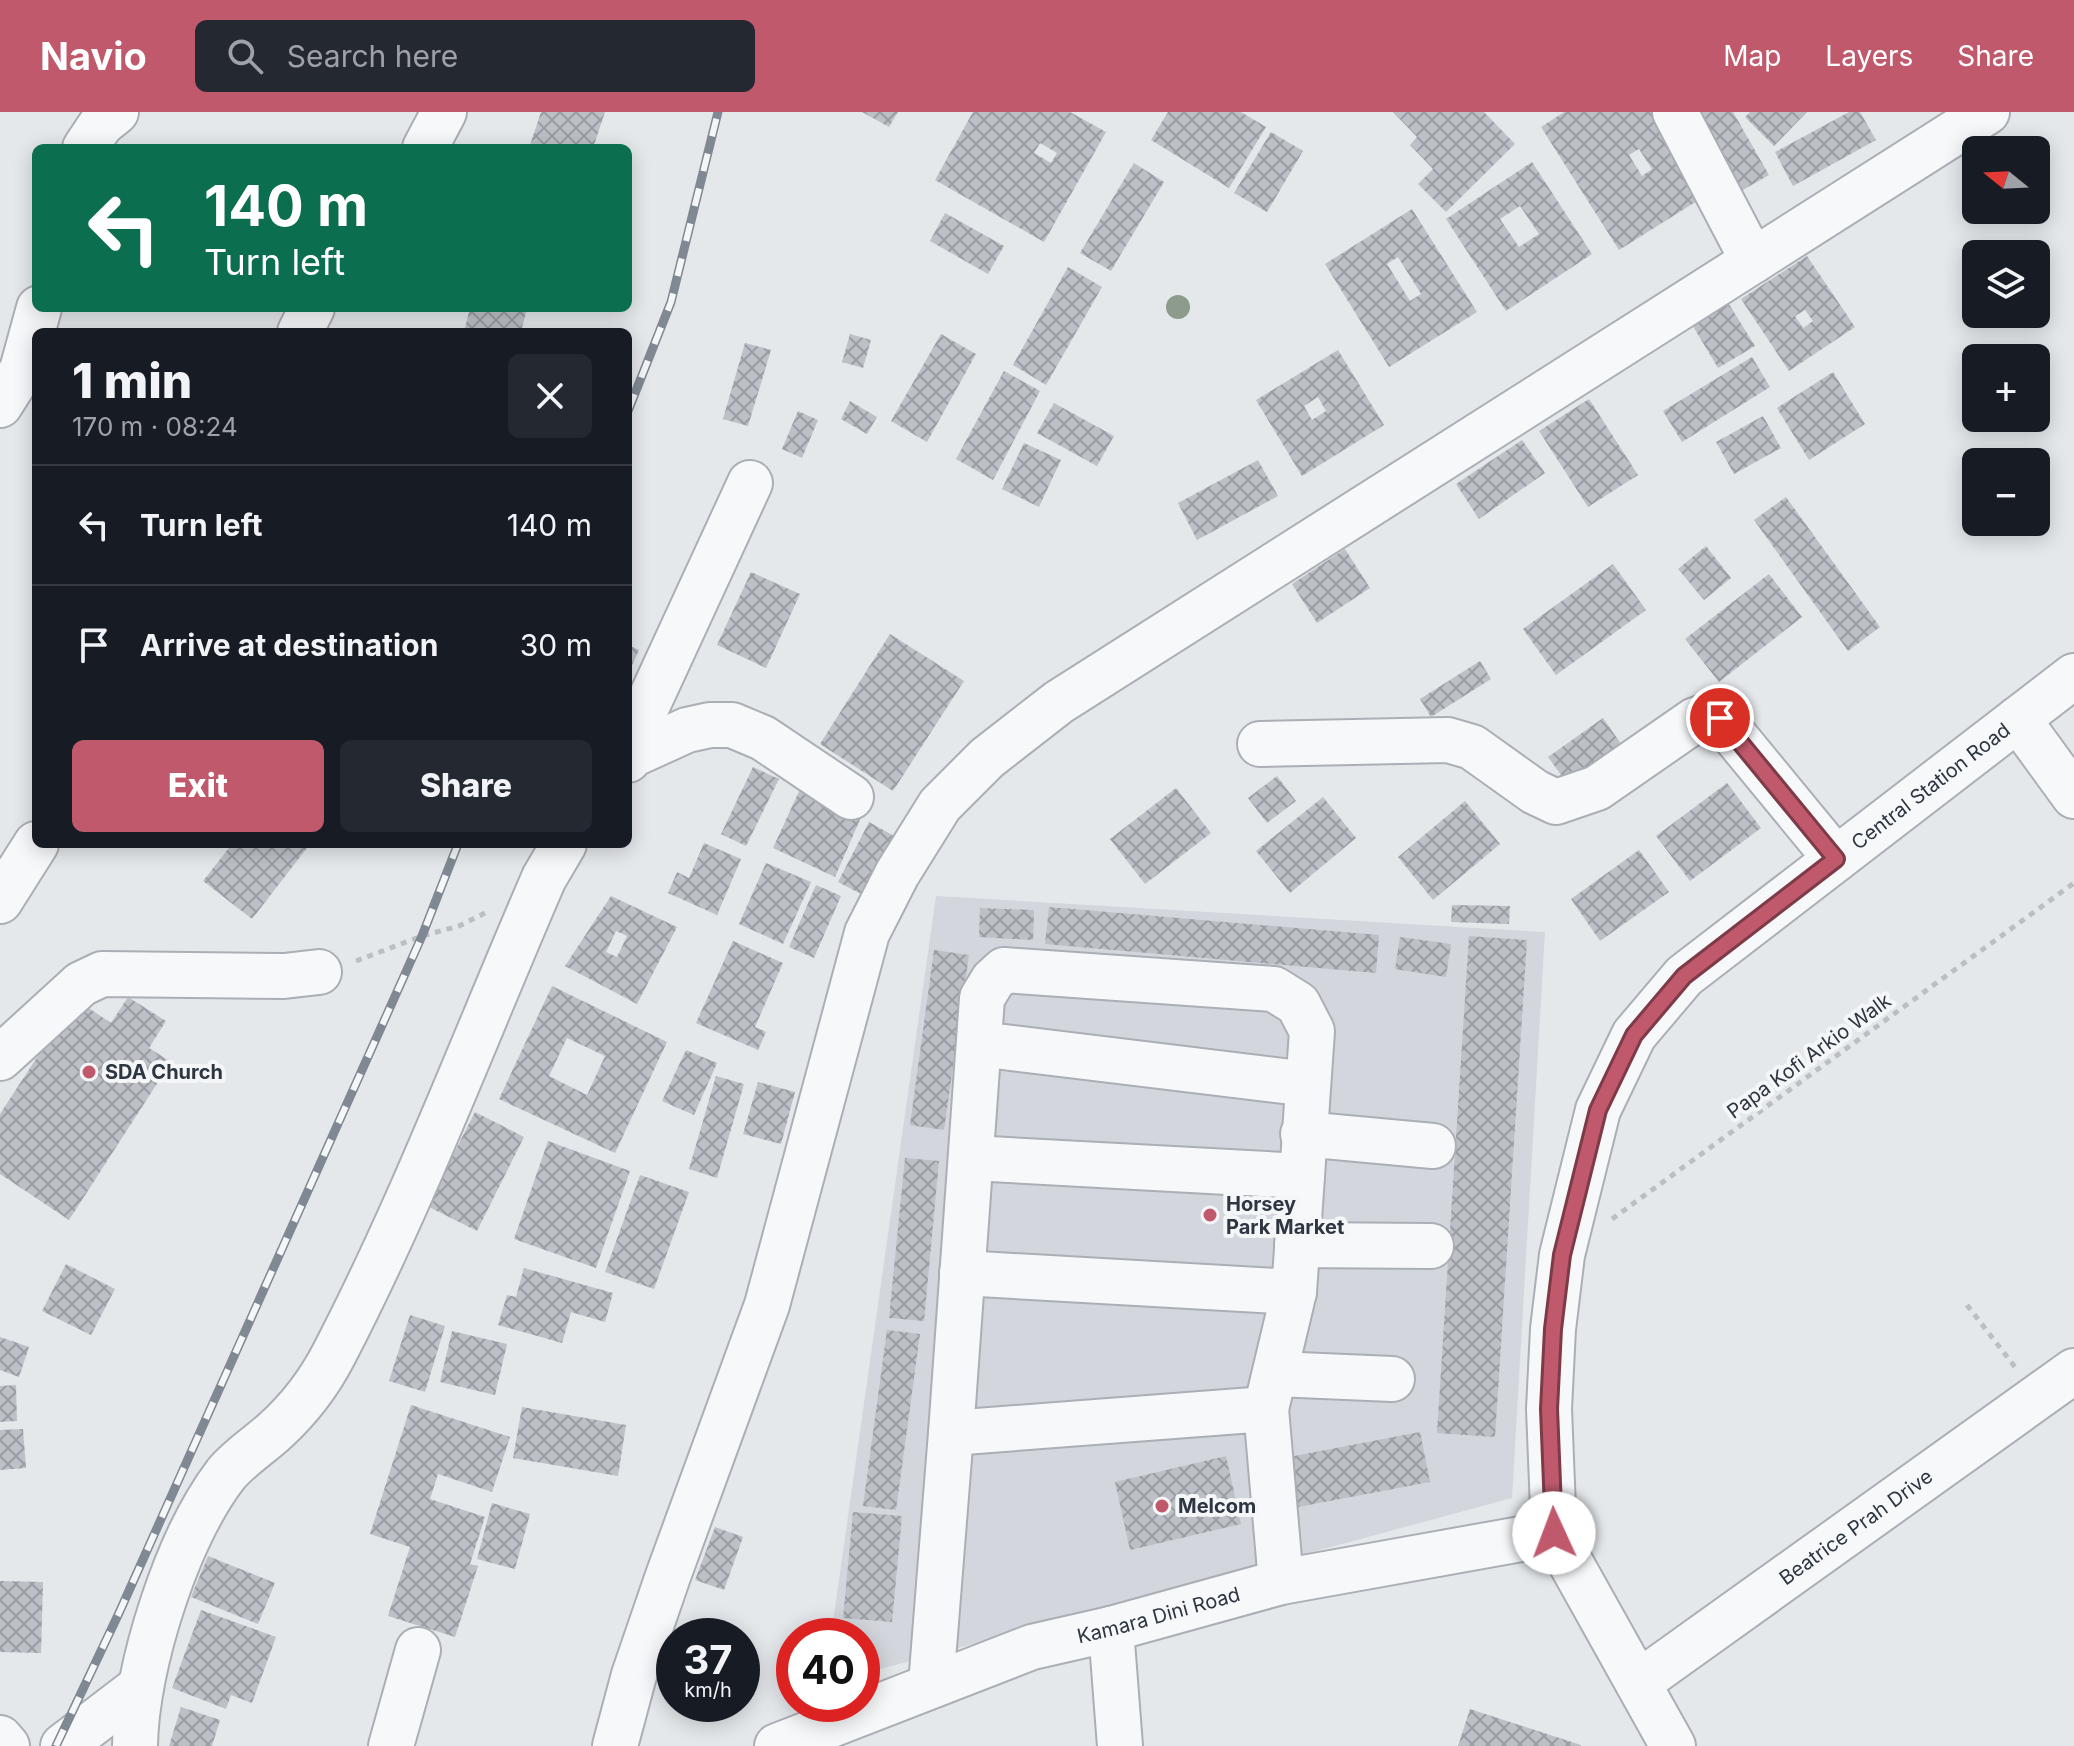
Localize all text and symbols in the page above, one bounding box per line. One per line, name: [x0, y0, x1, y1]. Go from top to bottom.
search box: [195, 20, 755, 92]
text: Navio: [40, 33, 147, 79]
icon: search: [223, 34, 267, 78]
text: Search here: [287, 38, 458, 74]
text: Map: [1723, 39, 1781, 73]
text: Layers: [1825, 39, 1913, 73]
text: Share: [1957, 39, 2034, 73]
north arrow: [1962, 136, 2050, 224]
map controls: [1962, 136, 2050, 536]
text: 140 m: [204, 172, 368, 240]
icon: left: [72, 176, 176, 280]
text: Turn left: [204, 240, 345, 284]
button: layers: [1962, 240, 2050, 328]
button: +: [1962, 344, 2050, 432]
text: 1 min: [72, 351, 192, 410]
button: close: [508, 354, 592, 438]
text: 170 m · 08:24: [72, 411, 238, 442]
button: −: [1962, 448, 2050, 536]
icon: left: [72, 503, 116, 547]
text: Turn left: [140, 507, 262, 543]
text: 140 m: [507, 507, 592, 543]
icon: arrive: [72, 623, 116, 667]
text: Arrive at destination: [140, 627, 438, 663]
text: 30 m: [520, 627, 592, 663]
pin: [1686, 684, 1754, 752]
icon: arrive: [1698, 696, 1742, 740]
street label: Central Station Road: [1847, 718, 2015, 855]
button: Exit: [72, 740, 324, 832]
button: Share: [340, 740, 592, 832]
street label: Papa Kofi Arkio Walk: [1722, 988, 1896, 1123]
place label: SDA Church: [105, 1060, 223, 1084]
marker: SDA Church: [80, 1063, 98, 1081]
place label: Horsey Park Market: [1226, 1192, 1344, 1239]
marker: Horsey Park Market: [1201, 1206, 1219, 1224]
street label: Beatrice Prah Drive: [1775, 1464, 1937, 1590]
position arrow: [1512, 1491, 1596, 1575]
place label: Melcom: [1178, 1494, 1256, 1518]
marker: Melcom: [1153, 1497, 1171, 1515]
street label: Kamara Dini Road: [1075, 1582, 1243, 1648]
speed limit sign: 40: [776, 1618, 880, 1722]
text: 37: [683, 1635, 733, 1684]
text: km/h: [684, 1678, 732, 1702]

